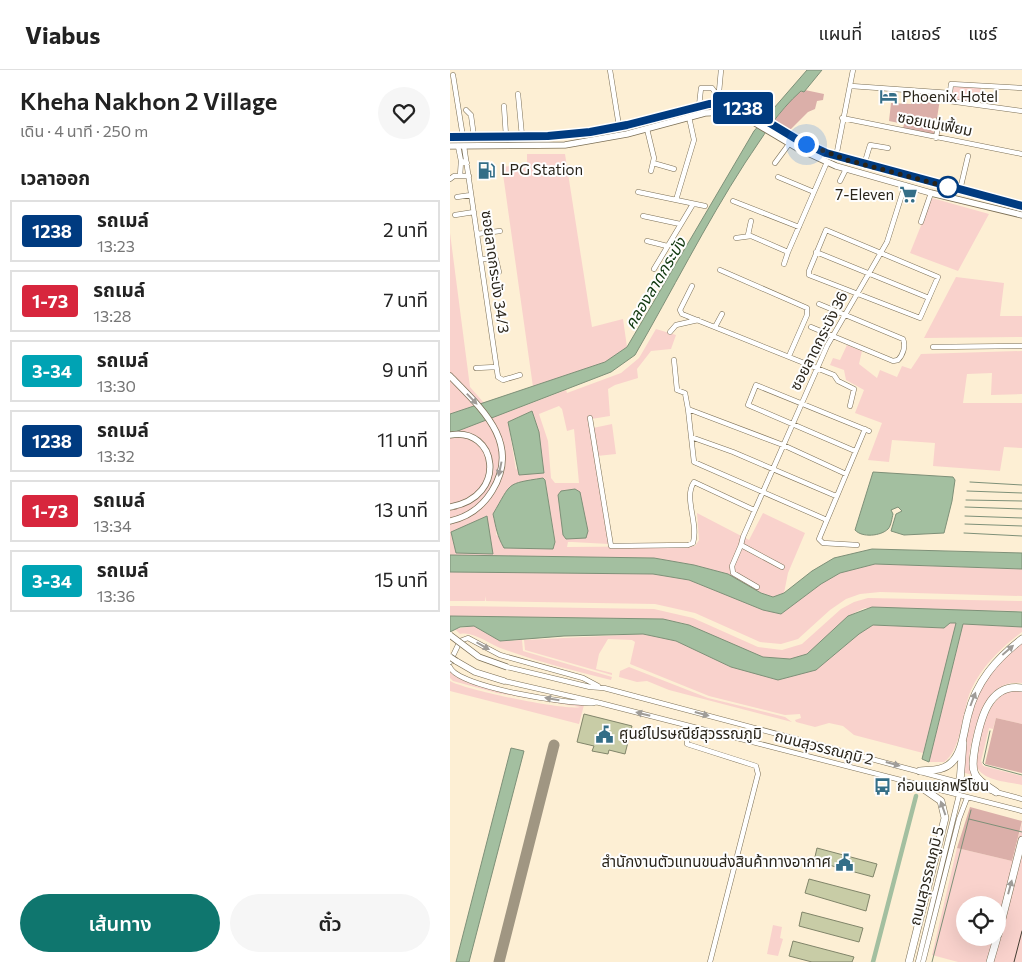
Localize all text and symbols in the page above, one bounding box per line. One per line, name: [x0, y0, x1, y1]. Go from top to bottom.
text: Viabus: [25, 20, 100, 49]
text: แผนที่: [818, 22, 862, 44]
text: เลเยอร์: [890, 22, 940, 44]
text: แชร์: [968, 22, 997, 44]
text: Kheha Nakhon 2 Village: [20, 86, 277, 115]
button: heart: [378, 87, 430, 139]
hotel icon: Phoenix Hotel: [878, 87, 898, 107]
place label: Phoenix Hotel: [902, 87, 998, 105]
line badge: 1238: [708, 92, 778, 124]
text: 1238: [723, 97, 763, 119]
street label: ซอยแม่เฟี้ยม: [896, 106, 974, 139]
text: เดิน · 4 นาที · 250 m: [20, 121, 148, 140]
your location: [794, 132, 819, 157]
fuel station icon: LPG Station: [477, 160, 497, 180]
place label: LPG Station: [501, 160, 583, 178]
text: เวลาออก: [20, 166, 90, 189]
unlabelled marker: [937, 176, 959, 198]
place label: 7-Eleven: [835, 185, 894, 203]
supermarket icon: 7-Eleven: [898, 185, 918, 205]
text: รถเมล์: [97, 208, 149, 231]
street label: ซอยลาดกระบัง 34/3: [478, 209, 514, 334]
text: 2 นาที: [383, 218, 428, 241]
text: 1238: [32, 220, 72, 242]
water label: คลองลาดกระบัง: [620, 232, 690, 332]
text: 13:23: [97, 236, 135, 255]
text: รถเมล์: [93, 278, 145, 301]
text: 7 นาที: [383, 288, 428, 311]
street label: ซอยลาดกระบัง 36: [785, 288, 851, 393]
text: 1-73: [32, 290, 68, 312]
text: 13:28: [93, 306, 132, 325]
text: รถเมล์: [97, 348, 149, 371]
text: 9 นาที: [382, 358, 428, 381]
text: 3-34: [32, 360, 72, 382]
text: 13:30: [97, 376, 136, 395]
one-way arrow: [466, 393, 478, 405]
text: รถเมล์: [97, 418, 149, 441]
text: 11 นาที: [377, 428, 428, 451]
text: 1238: [32, 430, 72, 452]
text: 13:32: [97, 446, 135, 465]
one-way arrow: [496, 462, 504, 477]
text: รถเมล์: [93, 488, 145, 511]
text: 13 นาที: [374, 498, 428, 521]
text: 1-73: [32, 500, 68, 522]
text: 13:34: [93, 516, 132, 535]
text: รถเมล์: [97, 558, 149, 581]
text: 15 นาที: [374, 568, 428, 591]
text: 3-34: [32, 570, 72, 592]
text: 13:36: [97, 586, 135, 605]
one-way arrow: [476, 642, 489, 651]
one-way arrow: [1002, 644, 1014, 656]
one-way arrow: [970, 692, 977, 707]
one-way arrow: [543, 694, 559, 702]
one-way arrow: [635, 710, 650, 718]
one-way arrow: [694, 710, 709, 718]
public building icon: ศูนย์ไปรษณีย์สุวรรณภูมิ: [595, 724, 615, 744]
place label: ศูนย์ไปรษณีย์สุวรรณภูมิ: [619, 724, 762, 743]
street label: ถนนสุวรรณภูมิ 2: [773, 726, 875, 769]
one-way arrow: [886, 760, 901, 768]
bus stop icon: ก่อนแยกฟรีโซน: [873, 776, 893, 796]
place label: ก่อนแยกฟรีโซน: [897, 776, 989, 794]
one-way arrow: [938, 800, 946, 815]
street label: ถนนสุวรรณภูมิ 5: [905, 824, 948, 927]
place label: สำนักงานตัวแทนขนส่งสินค้าทางอากาศ: [601, 852, 831, 870]
public building icon: สำนักงานตัวแทนขนส่งสินค้าทางอากาศ: [835, 852, 855, 872]
one-way arrow: [1006, 880, 1014, 895]
button: เส้นทาง: [20, 894, 220, 952]
button: ตั๋ว: [230, 894, 430, 952]
map controls: [956, 896, 1006, 946]
button: locate: [956, 896, 1006, 946]

